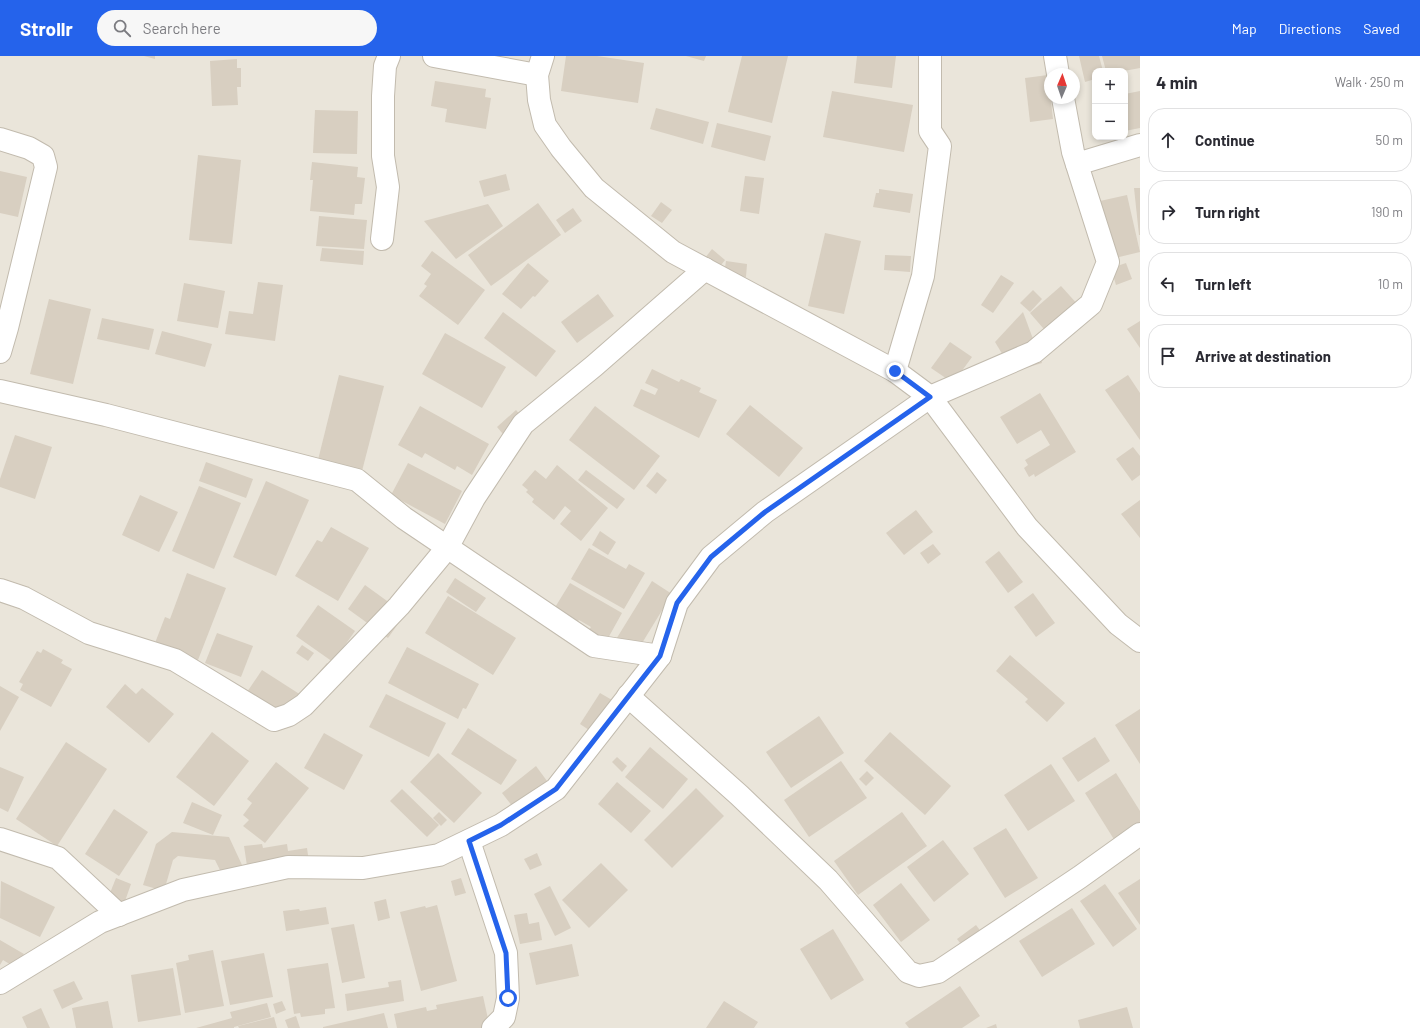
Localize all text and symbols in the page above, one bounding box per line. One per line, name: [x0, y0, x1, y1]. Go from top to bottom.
search box: [97, 10, 377, 46]
text: Strollr: [20, 17, 73, 40]
icon: search: [111, 17, 133, 39]
text: Search here: [143, 19, 221, 37]
text: Map: [1232, 20, 1257, 37]
text: Directions: [1279, 20, 1341, 37]
text: Saved: [1363, 20, 1400, 37]
north arrow: [1044, 68, 1080, 104]
map controls: [1092, 68, 1128, 140]
button: +: [1092, 68, 1128, 104]
text: 4 min: [1156, 72, 1198, 92]
text: Walk · 250 m: [1335, 74, 1404, 90]
button: −: [1092, 104, 1128, 140]
icon: ahead: [1157, 129, 1179, 151]
text: Continue: [1195, 131, 1255, 149]
text: 50 m: [1376, 132, 1403, 148]
icon: right: [1157, 201, 1179, 223]
text: Turn right: [1195, 203, 1260, 221]
text: 190 m: [1371, 204, 1403, 220]
icon: left: [1157, 273, 1179, 295]
text: Turn left: [1195, 275, 1251, 293]
text: 10 m: [1378, 276, 1403, 292]
icon: arrive: [1157, 345, 1179, 367]
text: Arrive at destination: [1195, 347, 1331, 365]
route end: [886, 362, 904, 380]
route start: [499, 989, 517, 1007]

